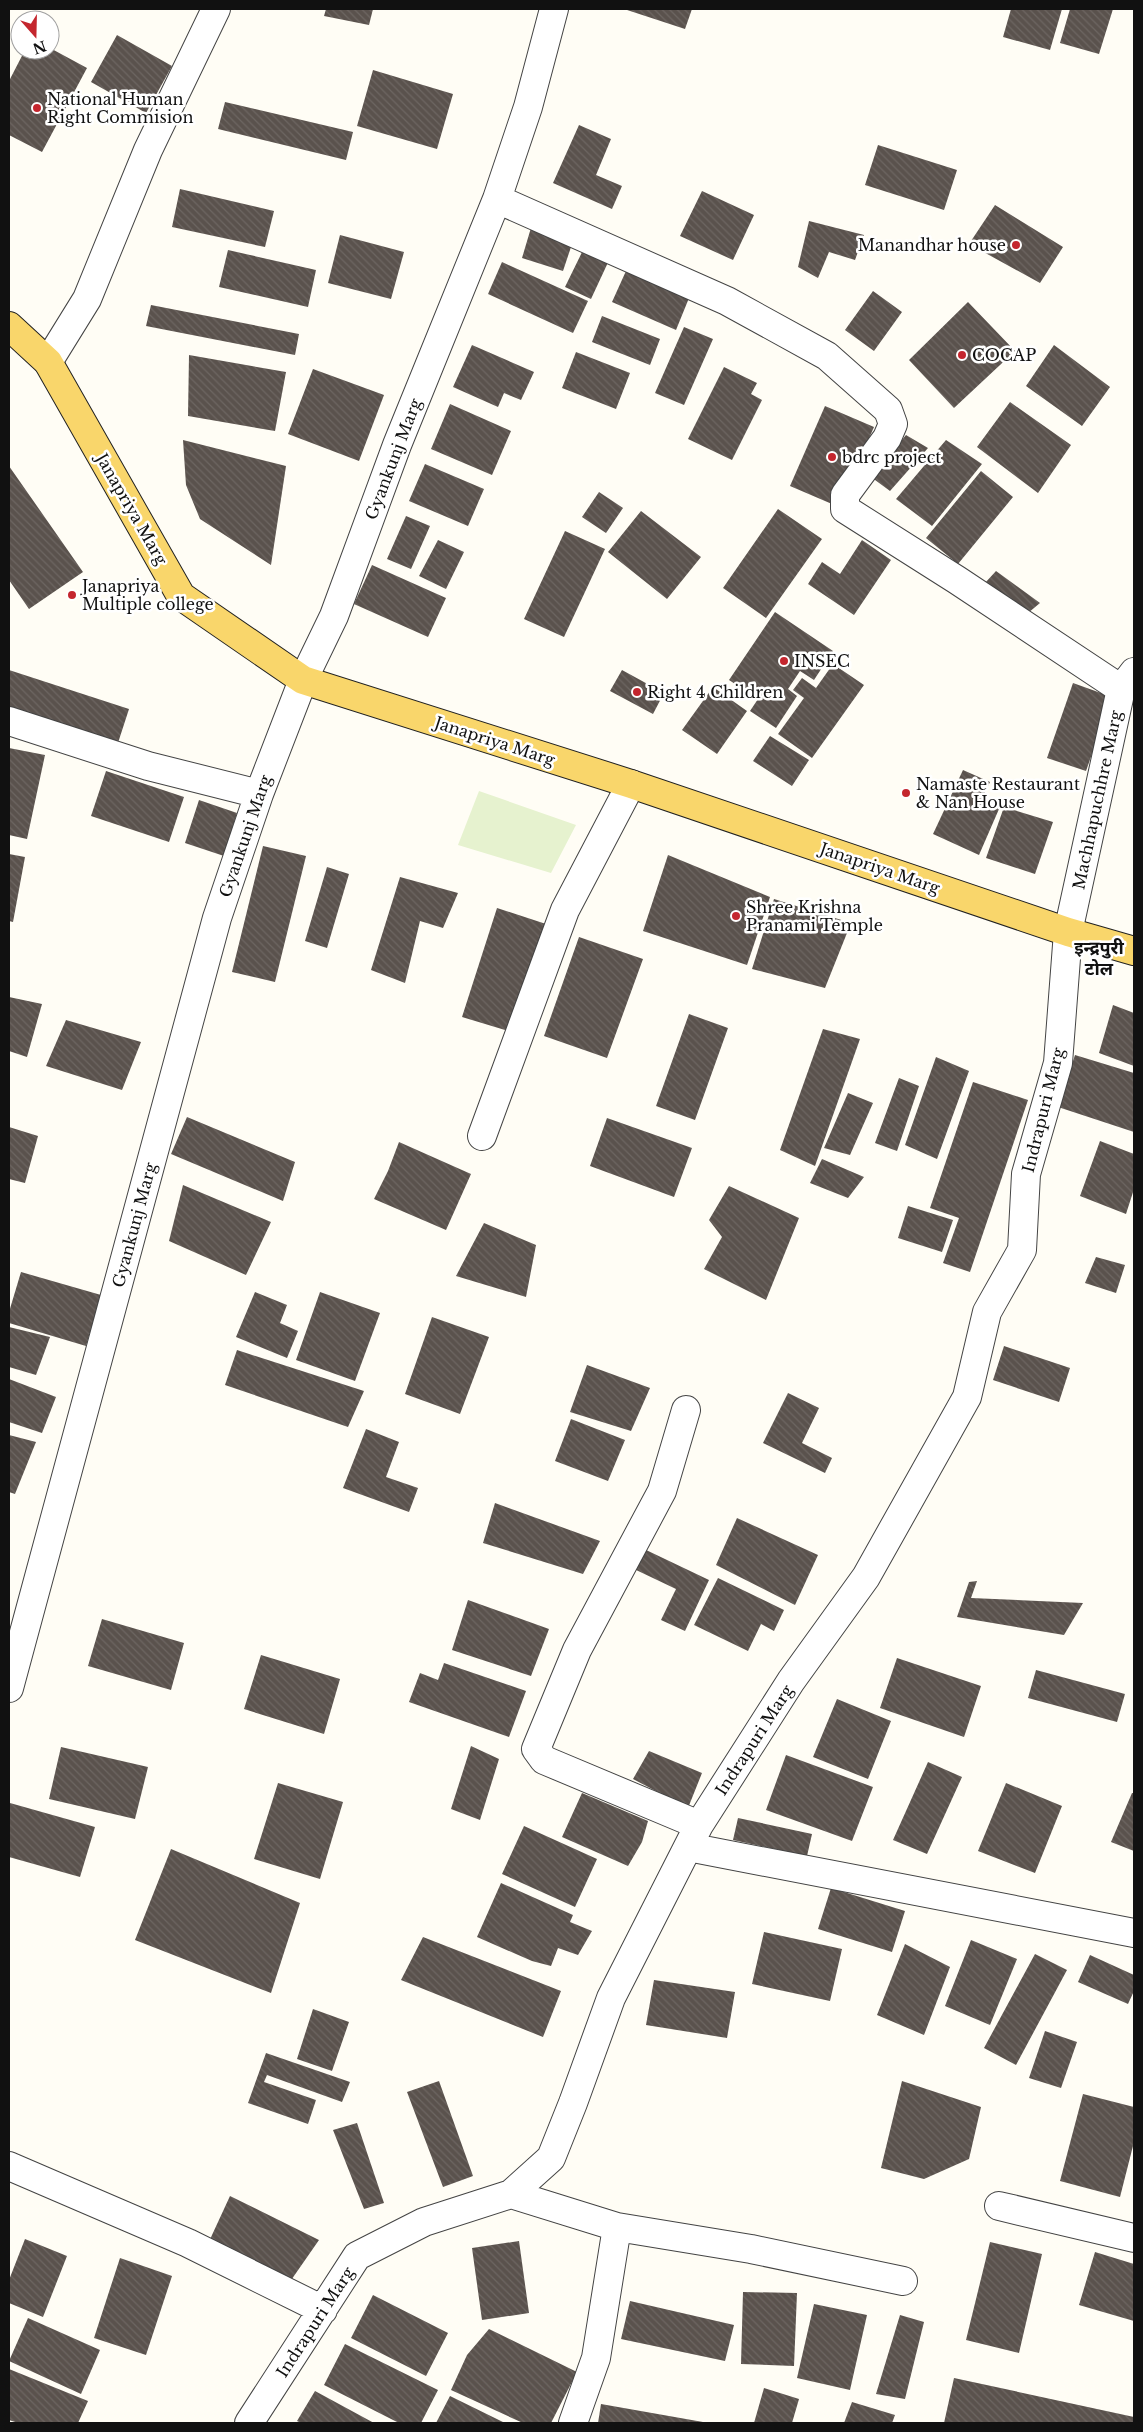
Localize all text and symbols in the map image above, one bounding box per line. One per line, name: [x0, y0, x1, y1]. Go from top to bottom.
north arrow: [10, 10, 60, 60]
text: N: [30, 37, 49, 58]
place label: National Human Right Commision: [47, 89, 194, 127]
marker: National Human Right Commision: [31, 102, 43, 114]
place label: Manandhar house: [858, 235, 1006, 255]
marker: Manandhar house: [1010, 239, 1022, 251]
place label: COCAP: [972, 345, 1036, 365]
marker: COCAP: [956, 349, 968, 361]
street label: Gyankunj Marg: [361, 395, 425, 522]
place label: bdrc project: [841, 447, 941, 467]
street label: Janapriya Marg: [91, 448, 172, 569]
marker: bdrc project: [826, 451, 838, 463]
place label: Janapriya Multiple college: [80, 576, 214, 614]
marker: Janapriya Multiple college: [66, 589, 78, 601]
place label: INSEC: [794, 651, 850, 671]
marker: INSEC: [778, 655, 790, 667]
place label: Right 4 Children: [647, 682, 783, 702]
marker: Right 4 Children: [631, 686, 643, 698]
street label: Machhapuchhre Marg: [1068, 708, 1126, 891]
street label: Janapriya Marg: [430, 712, 558, 770]
street label: Gyankunj Marg: [215, 772, 275, 900]
place label: Namaste Restaurant & Nan House: [916, 774, 1080, 812]
marker: Namaste Restaurant & Nan House: [900, 787, 912, 799]
street label: Janapriya Marg: [816, 838, 943, 898]
place label: Shree Krishna Pranami Temple: [746, 897, 883, 935]
marker: Shree Krishna Pranami Temple: [730, 910, 742, 922]
district label: इन्द्रपुरी टोल: [1074, 937, 1125, 980]
street label: Indrapuri Marg: [1018, 1045, 1068, 1174]
street label: Gyankunj Marg: [108, 1160, 160, 1290]
street label: Indrapuri Marg: [711, 1681, 797, 1799]
street label: Indrapuri Marg: [272, 2263, 358, 2381]

